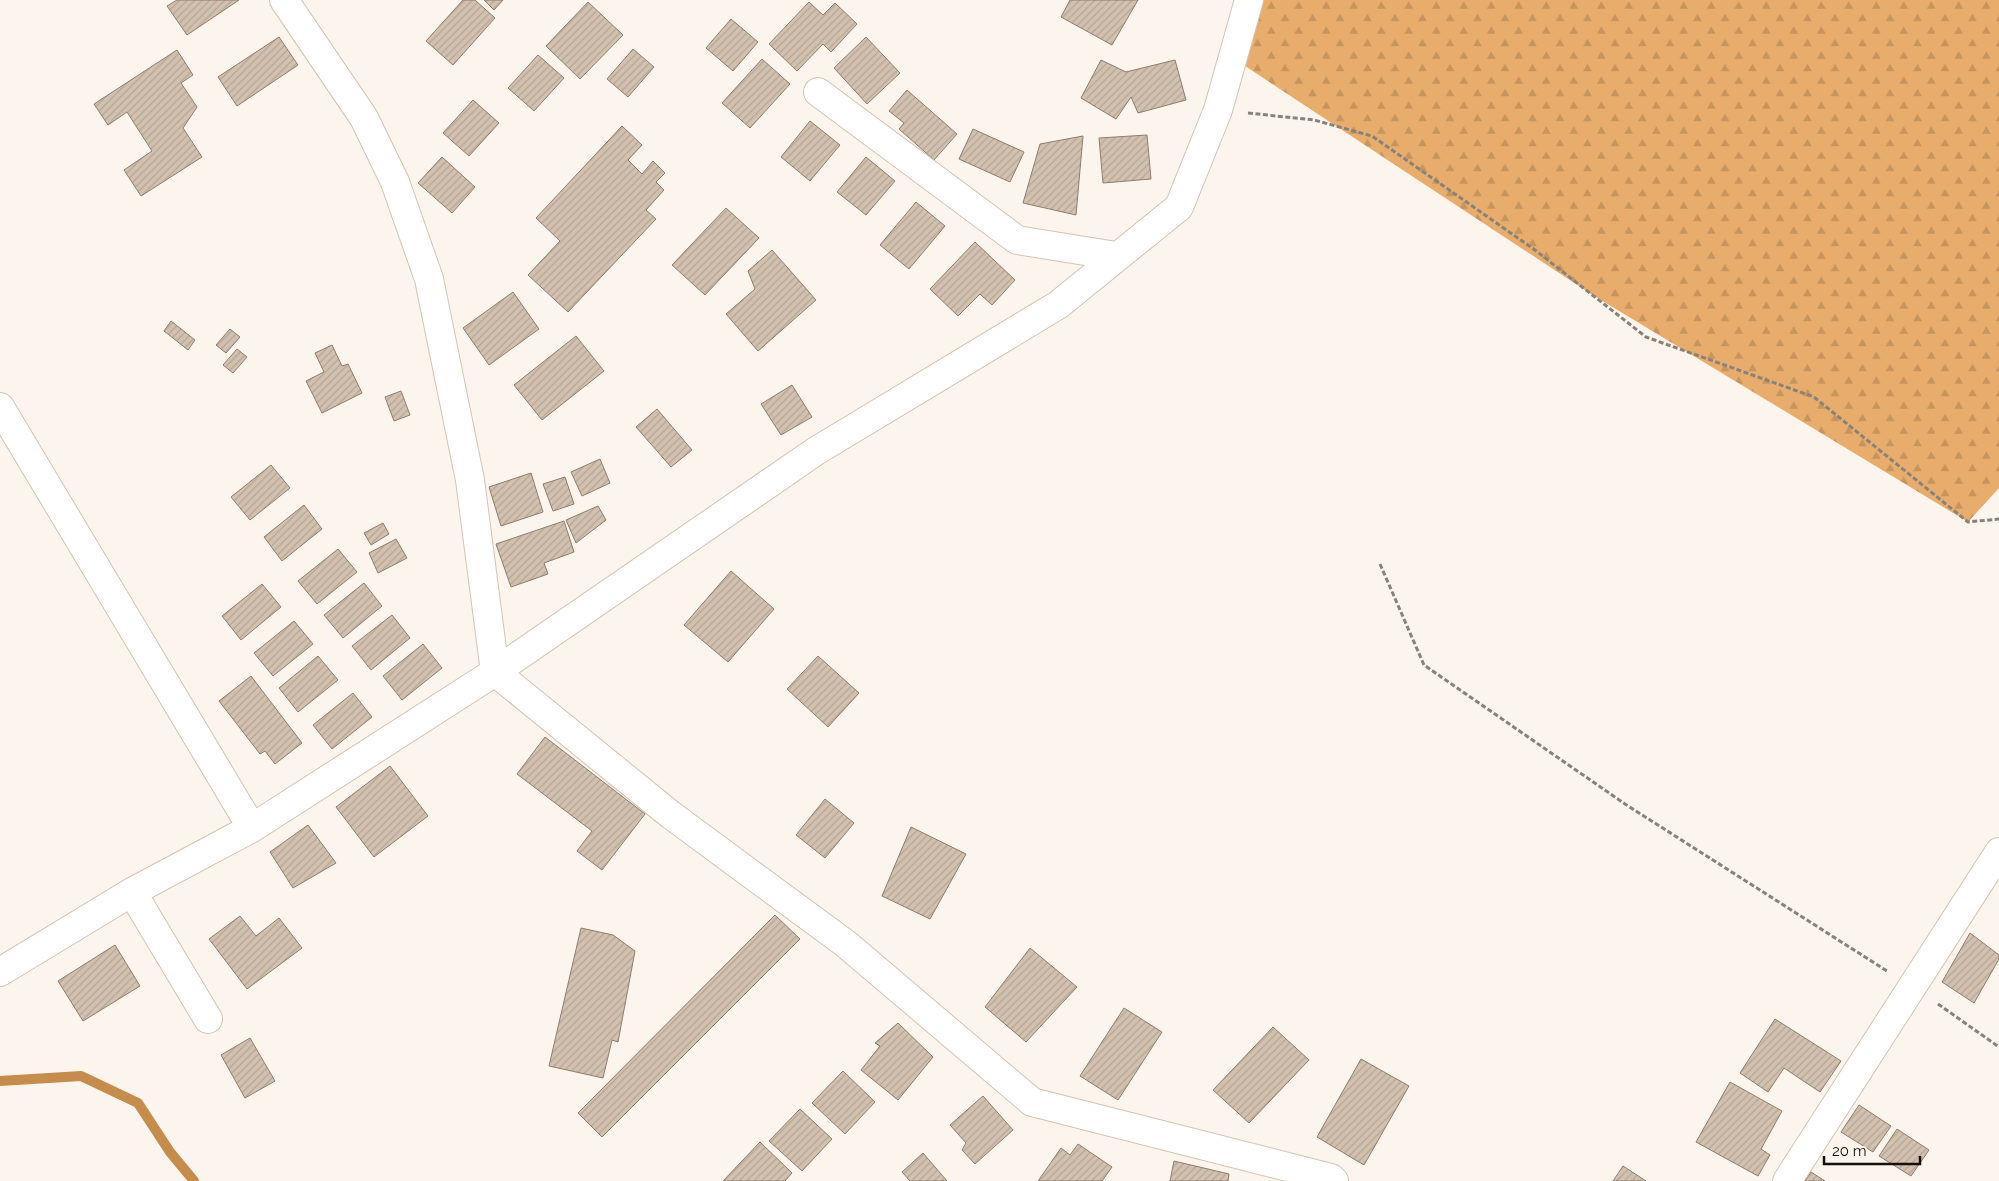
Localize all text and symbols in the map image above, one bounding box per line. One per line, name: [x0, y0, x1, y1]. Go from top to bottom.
scale bar: [1824, 1134, 1920, 1166]
text: 20 m: [1832, 1142, 1867, 1160]

